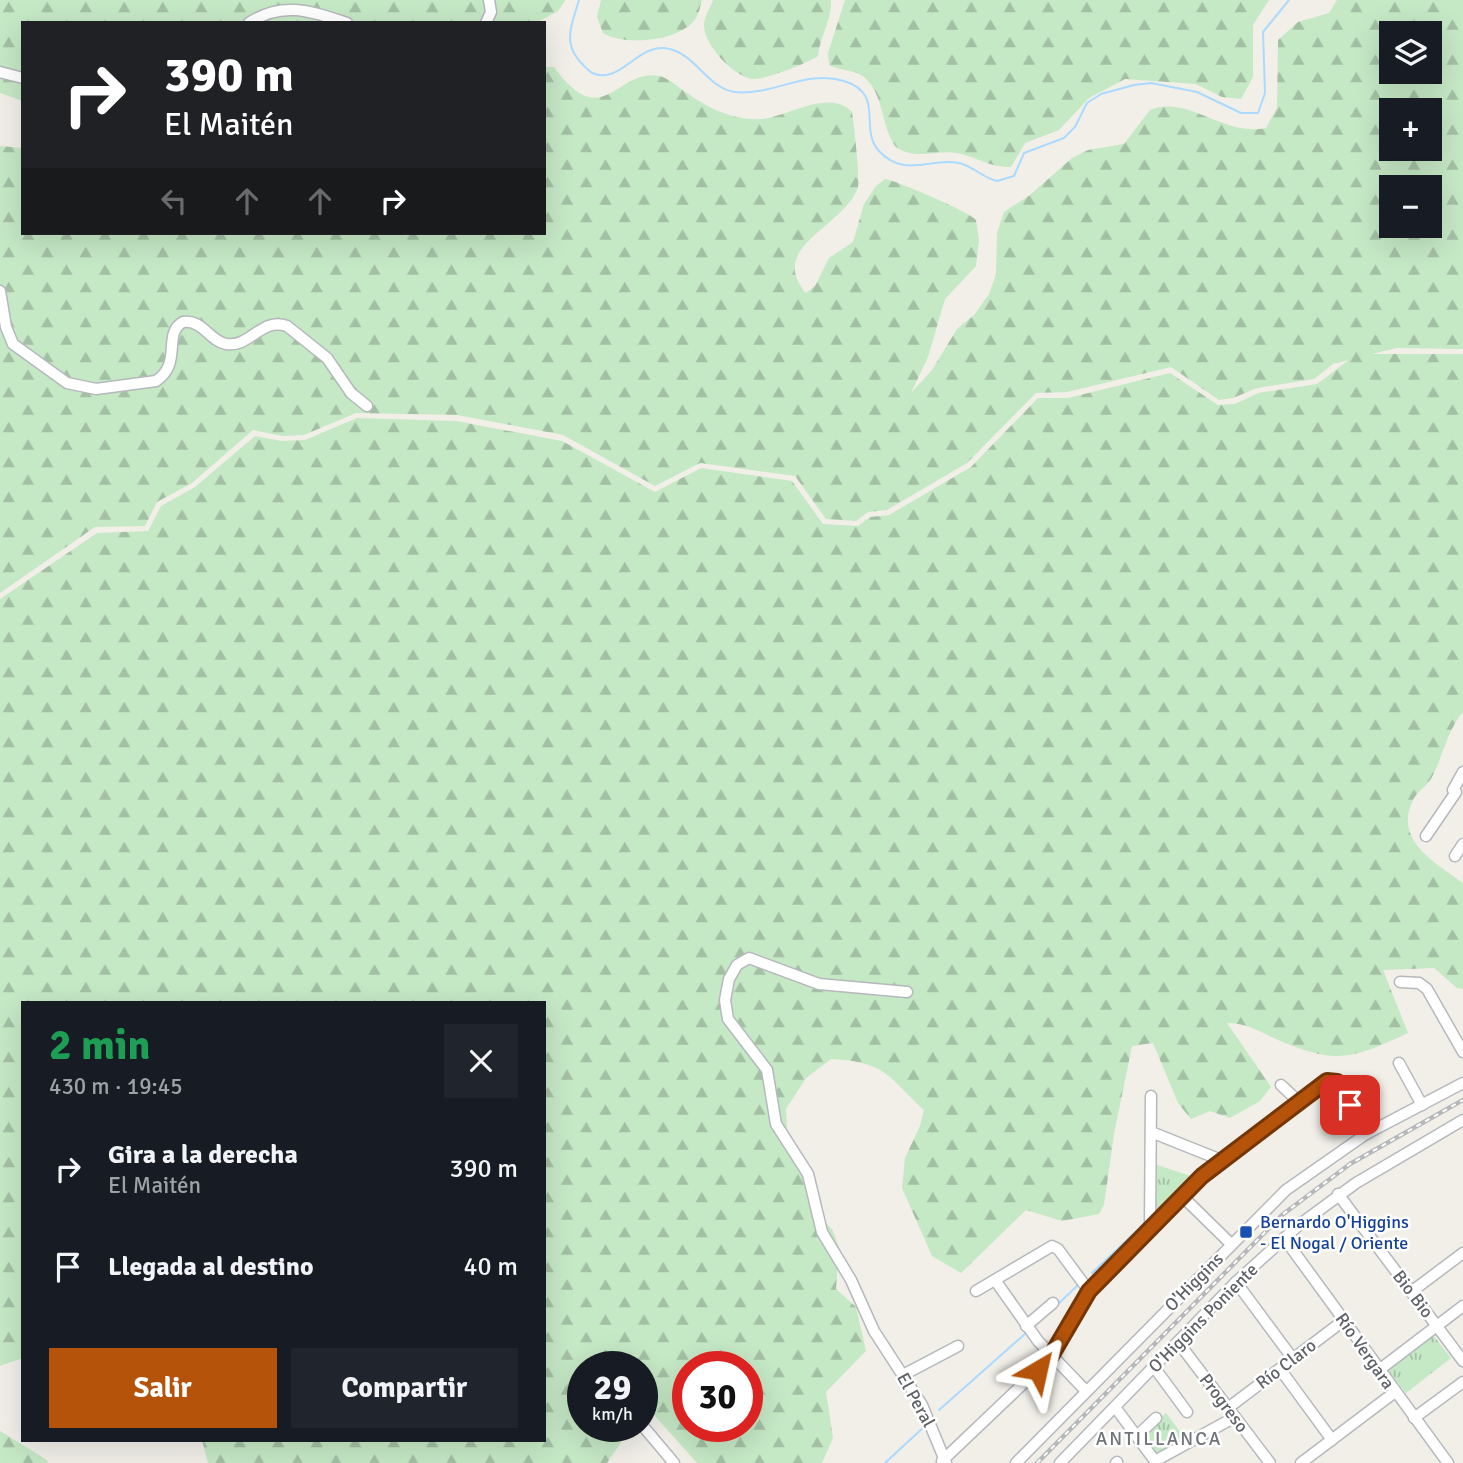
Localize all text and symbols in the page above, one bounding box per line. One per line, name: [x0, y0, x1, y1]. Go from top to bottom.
map controls: [1379, 21, 1442, 238]
button: layers: [1379, 21, 1442, 84]
text: 390 m: [164, 45, 294, 105]
icon: right: [49, 49, 140, 140]
button: +: [1379, 98, 1442, 161]
text: El Maitén: [164, 105, 294, 144]
button: −: [1379, 175, 1442, 238]
icon: left: [155, 182, 193, 220]
icon: ahead: [228, 182, 266, 220]
icon: ahead: [301, 182, 339, 220]
icon: right: [374, 182, 412, 220]
text: 2 min: [49, 1020, 150, 1071]
button: close: [444, 1024, 518, 1098]
text: 430 m · 19:45: [49, 1072, 183, 1101]
pin: [1320, 1075, 1380, 1135]
icon: arrive: [1331, 1086, 1369, 1124]
text: Gira a la derecha: [108, 1139, 298, 1171]
icon: right: [49, 1150, 87, 1188]
text: 390 m: [449, 1153, 518, 1185]
text: El Maitén: [108, 1171, 201, 1200]
place label: Bernardo O'Higgins - El Nogal / Oriente: [1260, 1211, 1409, 1254]
marker: Bernardo O'Higgins - El Nogal / Oriente: [1238, 1224, 1254, 1240]
icon: arrive: [49, 1248, 87, 1286]
street label: O'Higgins: [1160, 1248, 1228, 1316]
text: Llegada al destino: [108, 1251, 314, 1283]
text: 40 m: [463, 1251, 518, 1283]
street label: O'Higgins Poniente: [1144, 1259, 1262, 1377]
street label: Bio Bio: [1388, 1266, 1438, 1322]
street label: Río Vergara: [1331, 1309, 1399, 1393]
position arrow: [1001, 1333, 1075, 1407]
street label: Río Claro: [1251, 1334, 1321, 1394]
button: Salir: [49, 1348, 277, 1428]
button: Compartir: [291, 1348, 518, 1428]
speed limit sign: 30: [672, 1351, 763, 1442]
text: 29: [594, 1366, 631, 1409]
street label: El Peral: [892, 1369, 940, 1431]
street label: Progreso: [1195, 1369, 1253, 1437]
text: km/h: [592, 1403, 633, 1425]
district label: ANTILLANCA: [1096, 1427, 1222, 1451]

